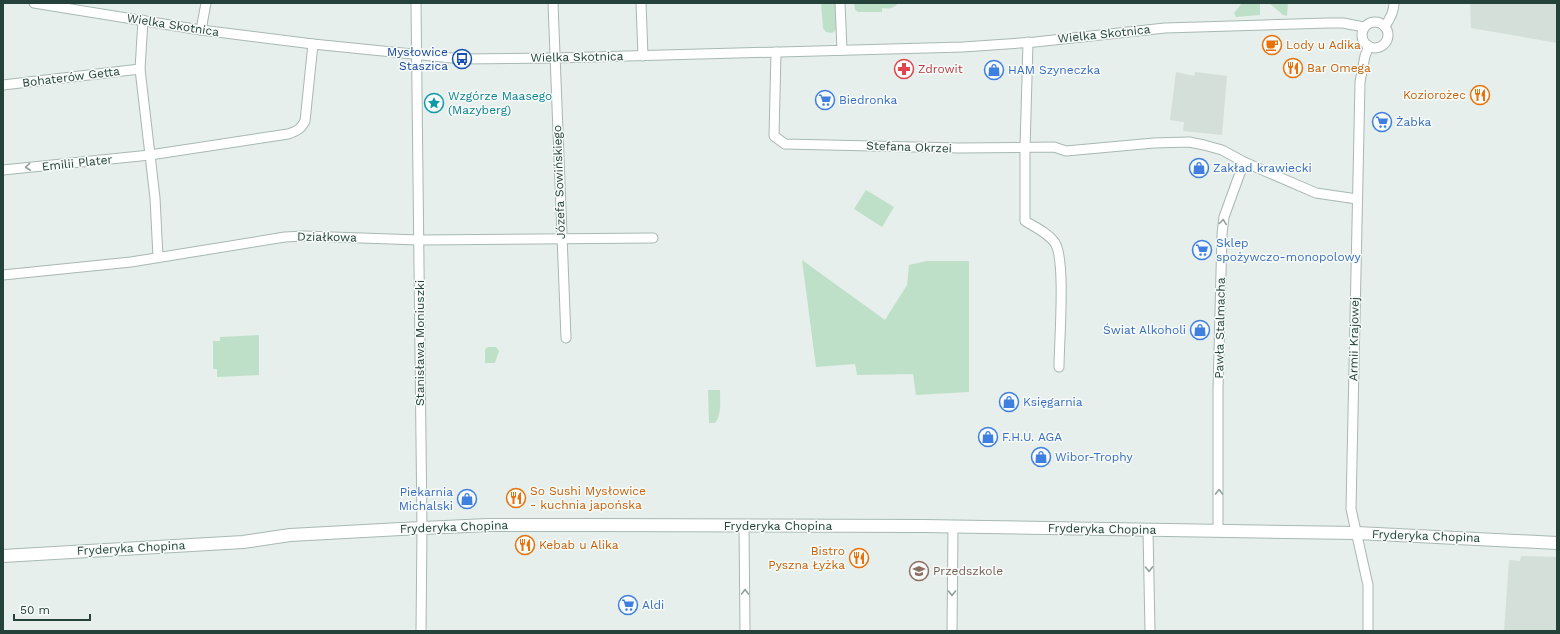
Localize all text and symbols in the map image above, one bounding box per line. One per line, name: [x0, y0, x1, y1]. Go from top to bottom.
street label: Wielka Skotnica: [126, 11, 220, 39]
street label: Wielka Skotnica: [1057, 22, 1151, 46]
cafe icon: Lody u Adika: [1261, 34, 1283, 56]
place label: Lody u Adika: [1286, 38, 1361, 52]
place label: Mysłowice Staszica: [387, 45, 448, 73]
bus stop icon: Mysłowice Staszica: [451, 48, 473, 70]
street label: Wielka Skotnica: [530, 49, 624, 65]
restaurant icon: Bar Omega: [1282, 57, 1304, 79]
pharmacy icon: Zdrowit: [893, 58, 915, 80]
shop icon: HAM Szyneczka: [983, 59, 1005, 81]
place label: Bar Omega: [1307, 61, 1371, 75]
place label: Zdrowit: [918, 62, 963, 76]
place label: HAM Szyneczka: [1008, 63, 1100, 77]
street label: Bohaterów Getta: [21, 64, 121, 90]
restaurant icon: Koziorożec: [1469, 84, 1491, 106]
place label: Koziorożec: [1403, 88, 1466, 102]
place label: Wzgórze Maasego (Mazyberg): [448, 89, 552, 117]
supermarket icon: Biedronka: [814, 89, 836, 111]
place icon: Wzgórze Maasego (Mazyberg): [423, 92, 445, 114]
place label: Biedronka: [839, 93, 897, 107]
supermarket icon: Żabka: [1371, 111, 1393, 133]
place label: Żabka: [1396, 115, 1432, 129]
street label: Józefa Sowińskiego: [550, 125, 568, 239]
street label: Stefana Okrzei: [866, 139, 952, 155]
street label: Emilii Plater: [41, 152, 113, 174]
shop icon: Zakład krawiecki: [1188, 157, 1210, 179]
place label: Zakład krawiecki: [1213, 161, 1312, 175]
one-way arrow: [25, 163, 31, 172]
one-way arrow: [1218, 219, 1227, 225]
street label: Działkowa: [297, 229, 357, 245]
place label: Sklep spożywczo-monopolowy: [1216, 236, 1361, 264]
supermarket icon: Sklep spożywczo-monopolowy: [1191, 239, 1213, 261]
street label: Pawła Stalmacha: [1212, 277, 1228, 379]
street label: Stanisława Moniuszki: [413, 280, 427, 406]
street label: Armii Krajowej: [1346, 297, 1362, 381]
shop icon: Świat Alkoholi: [1189, 319, 1211, 341]
place label: Świat Alkoholi: [1103, 323, 1186, 337]
shop icon: Księgarnia: [998, 391, 1020, 413]
place label: Księgarnia: [1023, 395, 1083, 409]
shop icon: F.H.U. AGA: [977, 426, 999, 448]
place label: F.H.U. AGA: [1002, 430, 1062, 444]
shop icon: Wibor-Trophy: [1030, 446, 1052, 468]
place label: Wibor-Trophy: [1055, 450, 1134, 464]
place label: So Sushi Mysłowice - kuchnia japońska: [530, 484, 646, 512]
place label: Piekarnia Michalski: [399, 485, 453, 513]
restaurant icon: So Sushi Mysłowice - kuchnia japońska: [505, 487, 527, 509]
shop icon: Piekarnia Michalski: [456, 488, 478, 510]
one-way arrow: [1215, 489, 1223, 495]
street label: Fryderyka Chopina: [400, 518, 509, 536]
street label: Fryderyka Chopina: [724, 519, 832, 533]
street label: Fryderyka Chopina: [1048, 521, 1157, 537]
street label: Fryderyka Chopina: [1372, 527, 1481, 545]
restaurant icon: Kebab u Alika: [514, 534, 536, 556]
street label: Fryderyka Chopina: [76, 538, 186, 558]
place label: Kebab u Alika: [539, 538, 619, 552]
place label: Bistro Pyszna Łyżka: [768, 544, 845, 572]
restaurant icon: Bistro Pyszna Łyżka: [848, 547, 870, 569]
school or university icon: Przedszkole: [908, 560, 930, 582]
place label: Przedszkole: [933, 564, 1003, 578]
one-way arrow: [1145, 566, 1153, 572]
one-way arrow: [741, 589, 749, 595]
one-way arrow: [948, 590, 956, 596]
supermarket icon: Aldi: [617, 594, 639, 616]
scale bar: [14, 596, 90, 622]
place label: Aldi: [642, 598, 664, 612]
text: 50 m: [20, 603, 50, 617]

